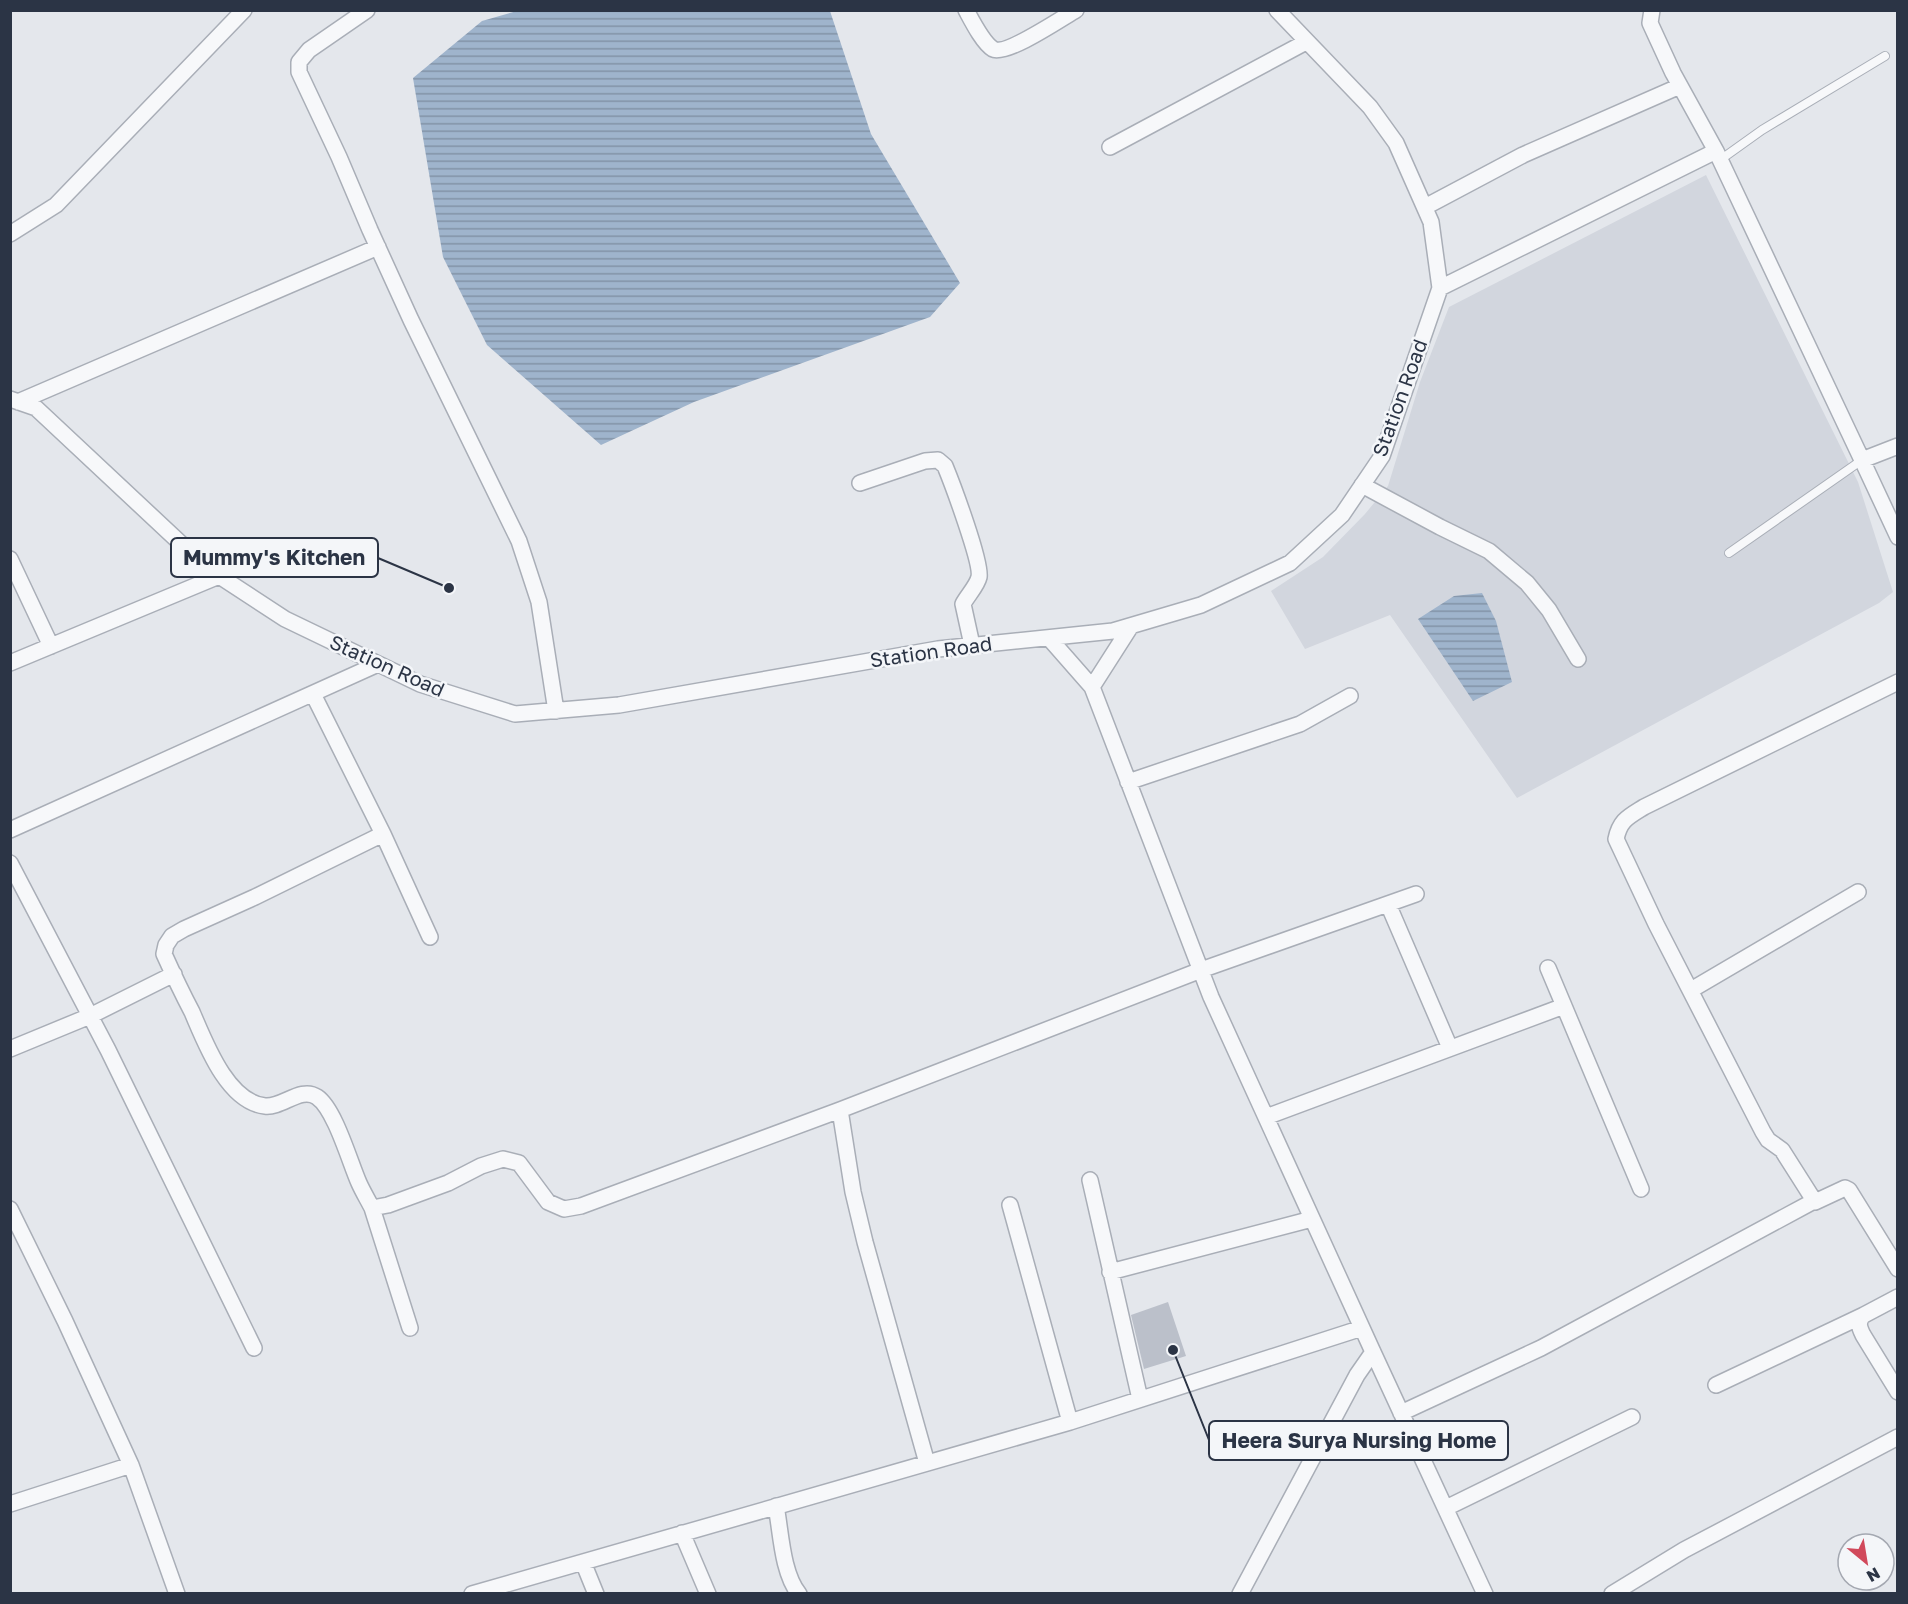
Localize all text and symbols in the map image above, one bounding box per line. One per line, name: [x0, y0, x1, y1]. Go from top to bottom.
street label: Station Road: [1367, 336, 1431, 460]
callout: Mummy's Kitchen: [171, 538, 378, 577]
text: Mummy's Kitchen: [183, 544, 365, 570]
street label: Station Road: [326, 629, 449, 701]
street label: Station Road: [868, 631, 994, 671]
callout: Heera Surya Nursing Home: [1209, 1421, 1508, 1460]
text: Heera Surya Nursing Home: [1222, 1427, 1497, 1453]
north arrow: [1836, 1532, 1896, 1592]
text: N: [1863, 1563, 1884, 1587]

